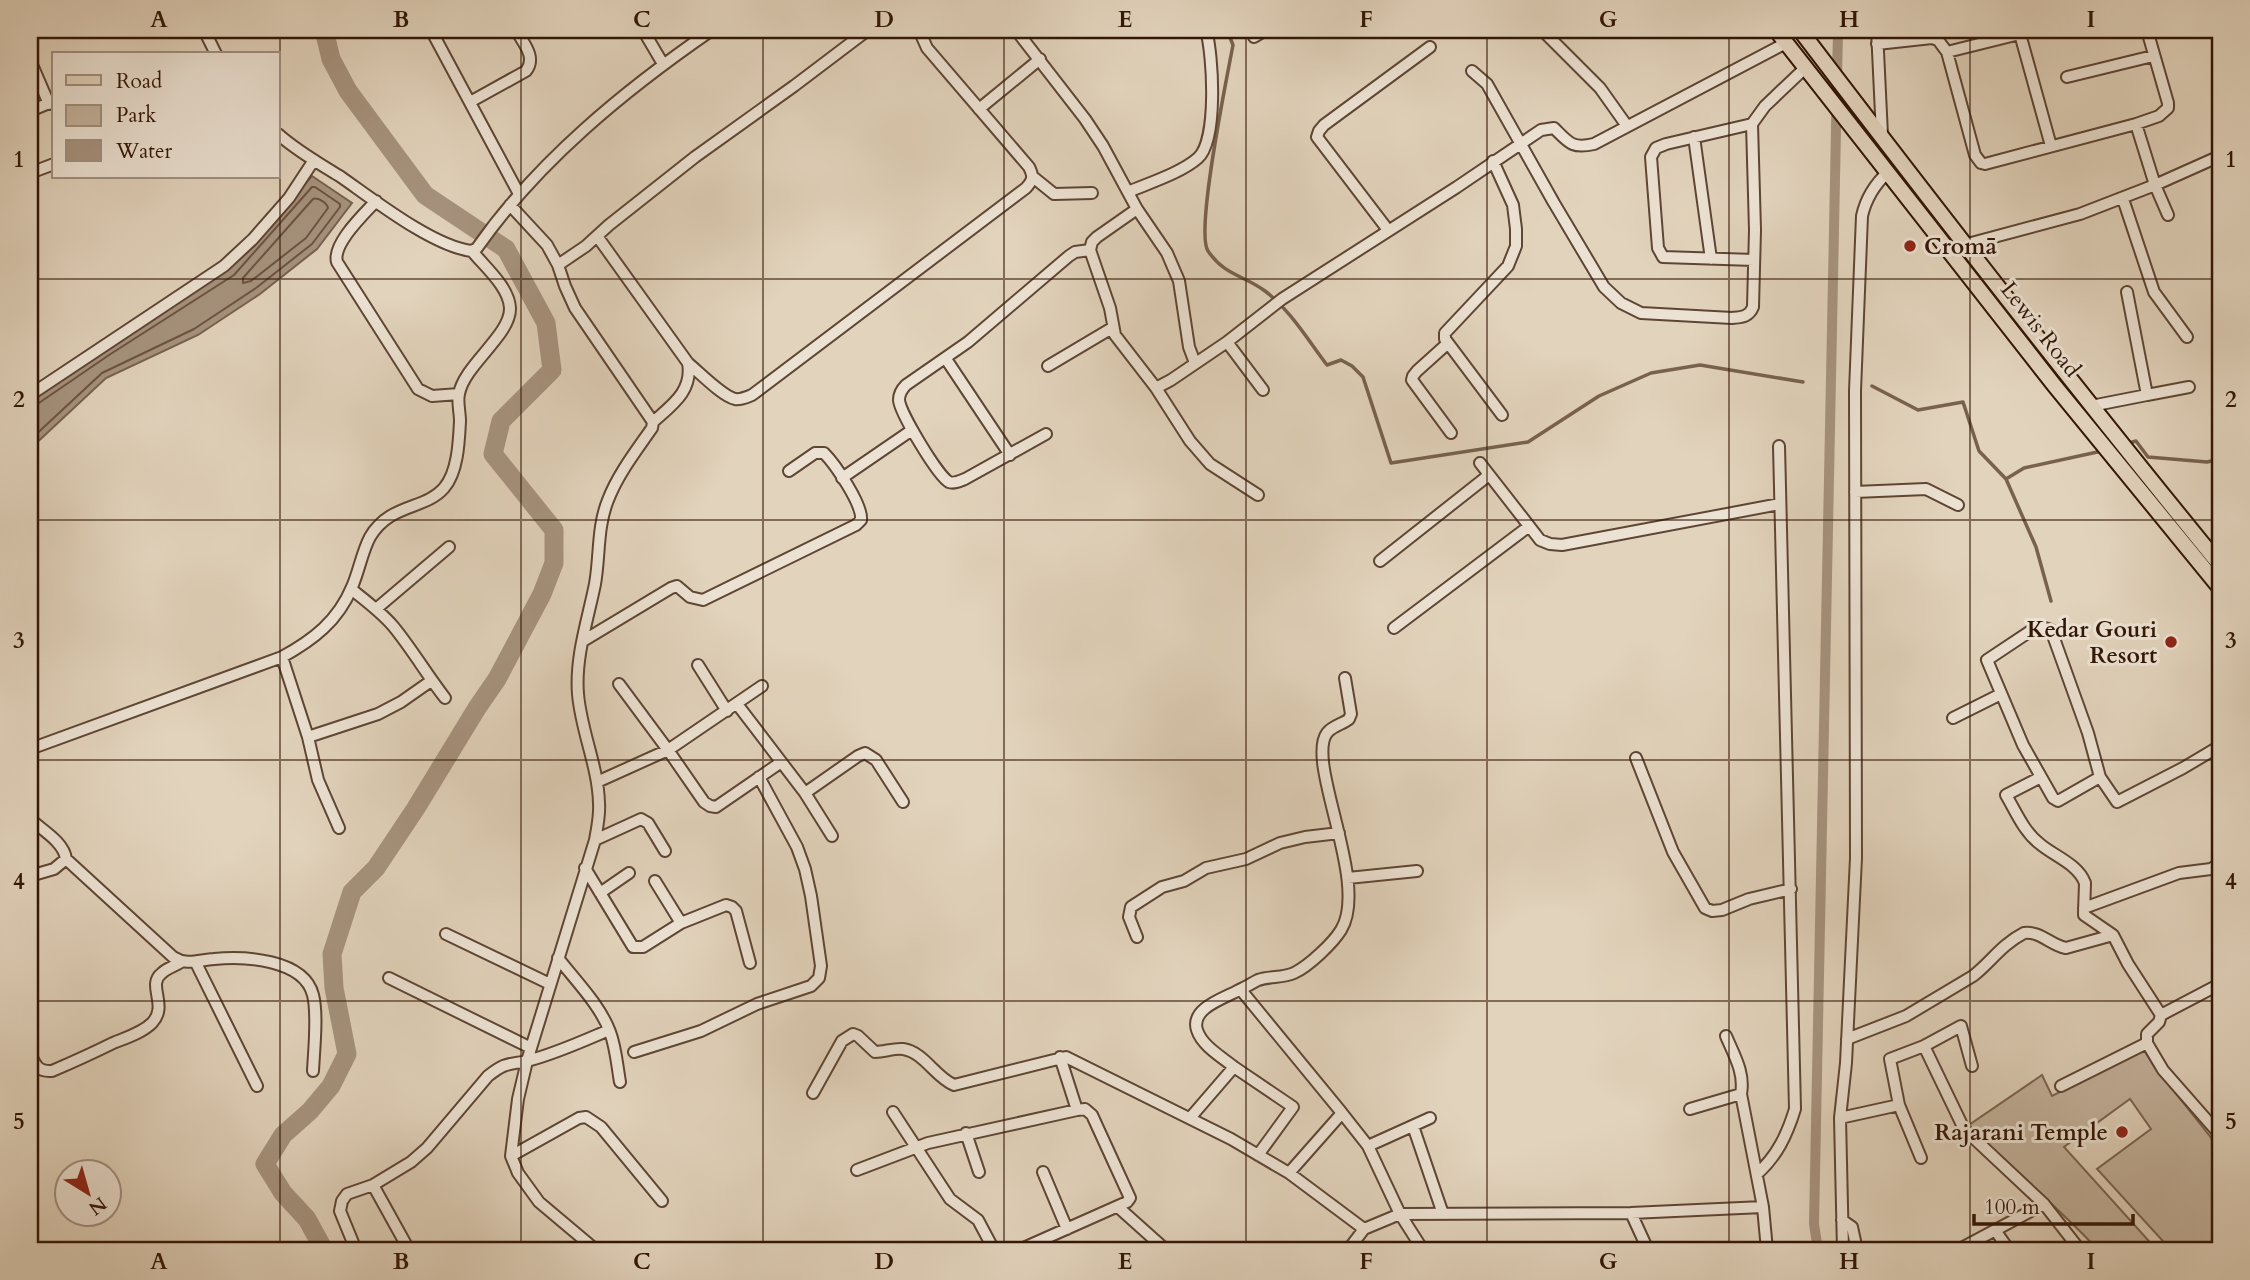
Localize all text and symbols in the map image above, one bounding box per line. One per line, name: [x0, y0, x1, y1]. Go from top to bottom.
text: A: [150, 4, 168, 35]
text: B: [393, 4, 409, 35]
text: C: [633, 4, 651, 35]
text: D: [874, 4, 894, 35]
text: E: [1118, 4, 1132, 35]
text: F: [1359, 4, 1373, 35]
text: G: [1599, 4, 1618, 35]
text: H: [1839, 4, 1859, 35]
text: I: [2087, 4, 2095, 35]
legend: [52, 52, 280, 178]
text: Road: [116, 67, 162, 96]
text: Park: [116, 101, 157, 130]
text: Water: [115, 137, 172, 166]
text: 1: [13, 144, 25, 175]
text: 1: [2225, 144, 2237, 175]
place label: Cromā: [1924, 231, 1997, 262]
marker: Cromā: [1902, 238, 1918, 254]
street label: Lewis Road: [1993, 275, 2088, 384]
text: 2: [13, 384, 25, 415]
text: 2: [2225, 384, 2237, 415]
place label: Kedar Gouri Resort: [2027, 614, 2157, 671]
text: 3: [13, 625, 25, 656]
text: 3: [2225, 625, 2237, 656]
marker: Kedar Gouri Resort: [2163, 634, 2179, 650]
text: 4: [13, 866, 25, 897]
text: 4: [2225, 866, 2237, 897]
text: 5: [13, 1106, 25, 1137]
text: 5: [2225, 1106, 2237, 1137]
place label: Rajarani Temple: [1934, 1117, 2108, 1148]
marker: Rajarani Temple: [2114, 1124, 2130, 1140]
north arrow: [52, 1158, 122, 1228]
scale bar: [1974, 1182, 2133, 1226]
text: N: [83, 1190, 112, 1221]
text: 100 m: [1984, 1193, 2040, 1222]
text: A: [150, 1246, 168, 1277]
text: B: [393, 1246, 409, 1277]
text: C: [633, 1246, 651, 1277]
text: D: [874, 1246, 894, 1277]
text: E: [1118, 1246, 1132, 1277]
text: F: [1359, 1246, 1373, 1277]
text: G: [1599, 1246, 1618, 1277]
text: H: [1839, 1246, 1859, 1277]
text: I: [2087, 1246, 2095, 1277]

